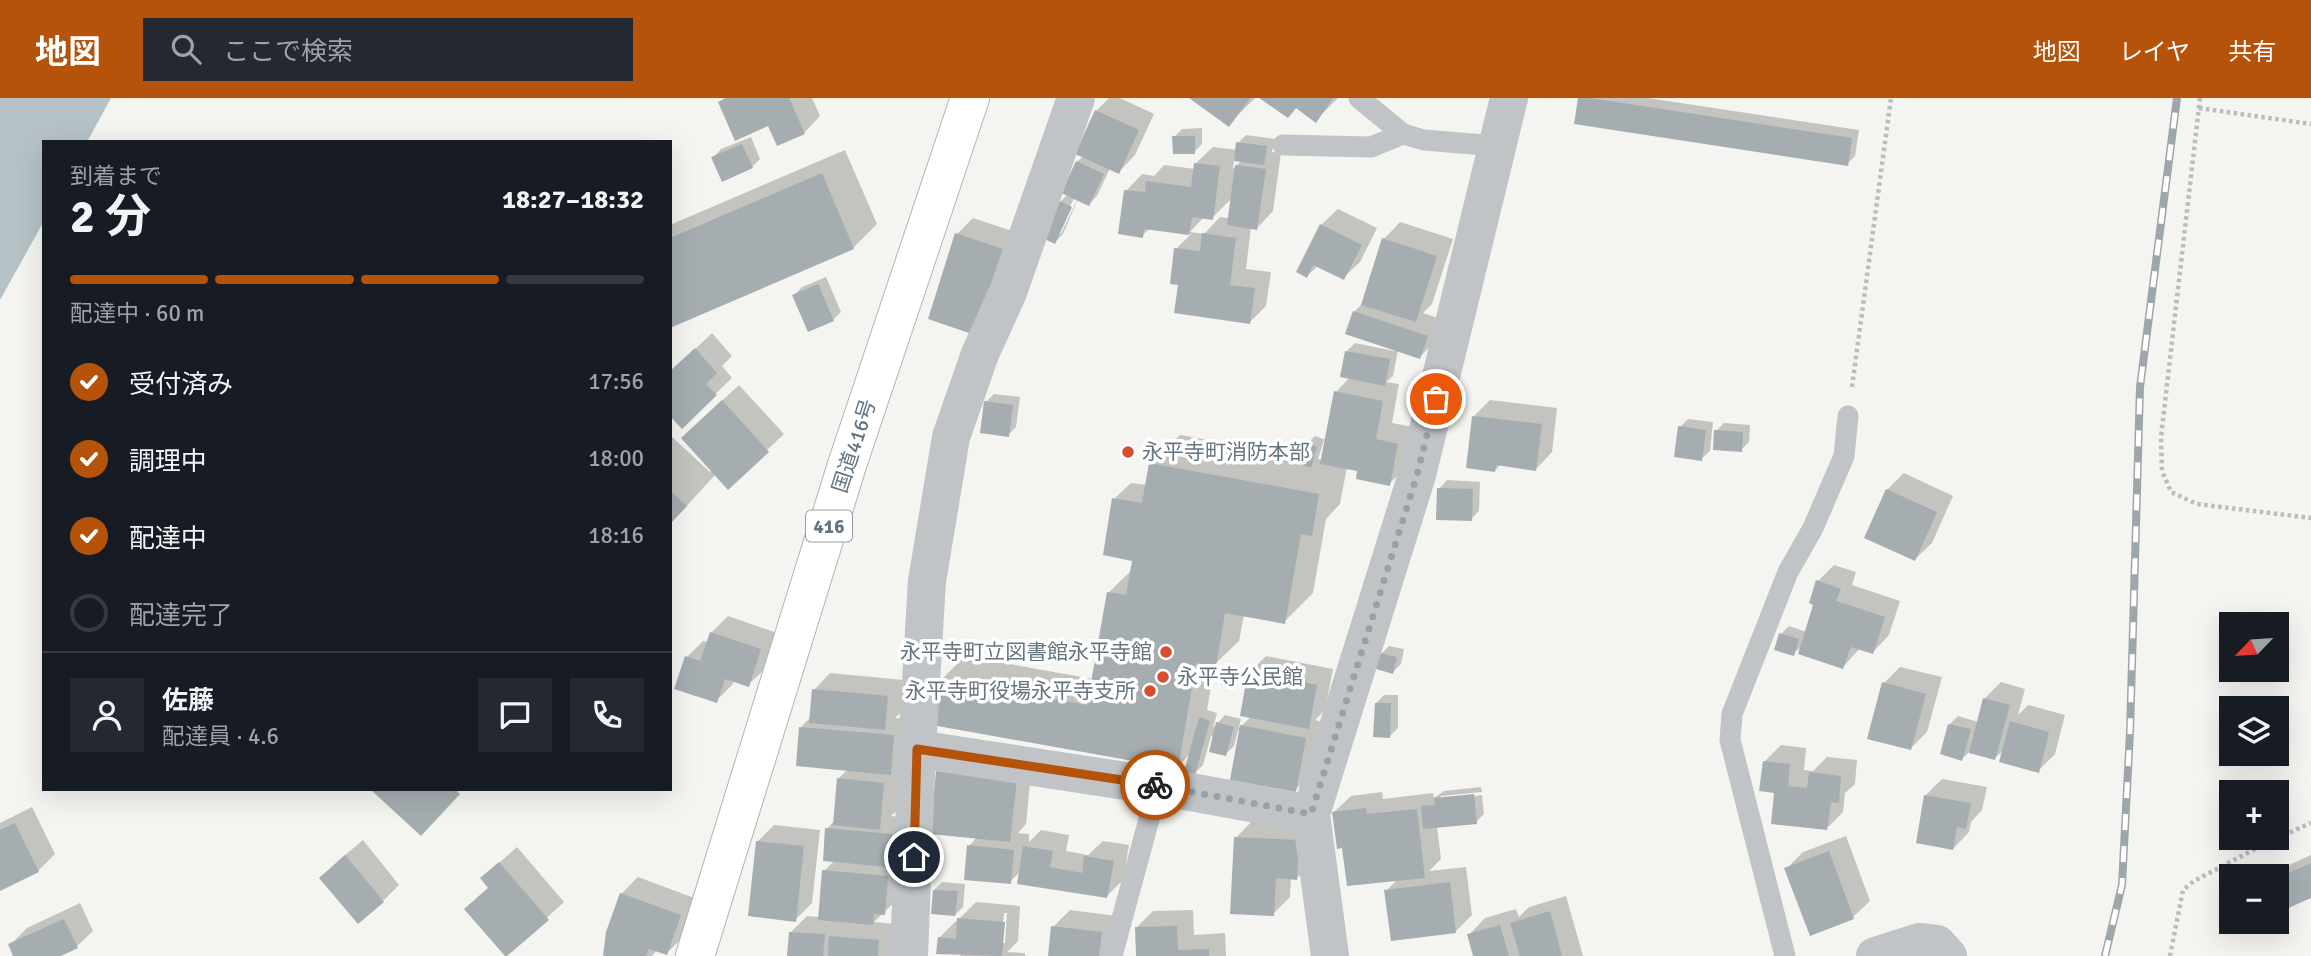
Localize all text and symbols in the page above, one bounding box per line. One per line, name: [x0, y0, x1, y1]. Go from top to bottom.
search box: [143, 18, 633, 81]
icon: search: [167, 30, 205, 68]
text: 地図: [35, 32, 101, 73]
text: ここで検索: [223, 36, 353, 68]
text: 地図: [2033, 37, 2081, 67]
text: レイヤ: [2119, 37, 2190, 67]
text: 共有: [2228, 37, 2276, 67]
text: 到着まで: [70, 162, 162, 191]
text: 18:27–18:32: [502, 184, 644, 216]
text: 2 分: [70, 189, 151, 245]
text: 配達中 · 60 m: [70, 299, 204, 328]
icon: check: [70, 363, 108, 401]
text: 17:56: [588, 367, 644, 396]
text: 受付済み: [129, 369, 233, 401]
pin: [1406, 369, 1466, 429]
icon: bag: [1417, 380, 1455, 418]
street label: 国道416号: [827, 396, 881, 496]
place label: 永平寺町消防本部: [1142, 439, 1310, 465]
icon: check: [70, 440, 108, 478]
text: 18:00: [588, 444, 644, 473]
marker: 永平寺町消防本部: [1120, 444, 1136, 460]
text: 調理中: [129, 446, 207, 478]
road number: 416: [806, 510, 852, 542]
icon: check: [70, 517, 108, 555]
text: 18:16: [588, 521, 644, 550]
text: 配達中: [129, 523, 207, 555]
text: 配達完了: [129, 600, 233, 632]
north arrow: [2219, 612, 2289, 682]
map controls: [2219, 612, 2289, 934]
place label: 永平寺町立図書館永平寺館: [900, 639, 1152, 665]
marker: 永平寺町立図書館永平寺館: [1158, 644, 1174, 660]
place label: 永平寺公民館: [1177, 664, 1303, 690]
marker: 永平寺公民館: [1155, 669, 1171, 685]
button: person: [70, 678, 144, 752]
button: chat: [478, 678, 552, 752]
button: phone: [570, 678, 644, 752]
place label: 永平寺町役場永平寺支所: [905, 678, 1136, 704]
marker: 永平寺町役場永平寺支所: [1142, 683, 1158, 699]
text: 佐藤: [162, 685, 214, 717]
button: layers: [2219, 696, 2289, 766]
text: 配達員 · 4.6: [162, 722, 279, 751]
courier: [1120, 750, 1190, 820]
icon: bike: [1136, 766, 1174, 804]
button: +: [2219, 780, 2289, 850]
pin: [884, 827, 944, 887]
icon: home: [895, 838, 933, 876]
button: −: [2219, 864, 2289, 934]

